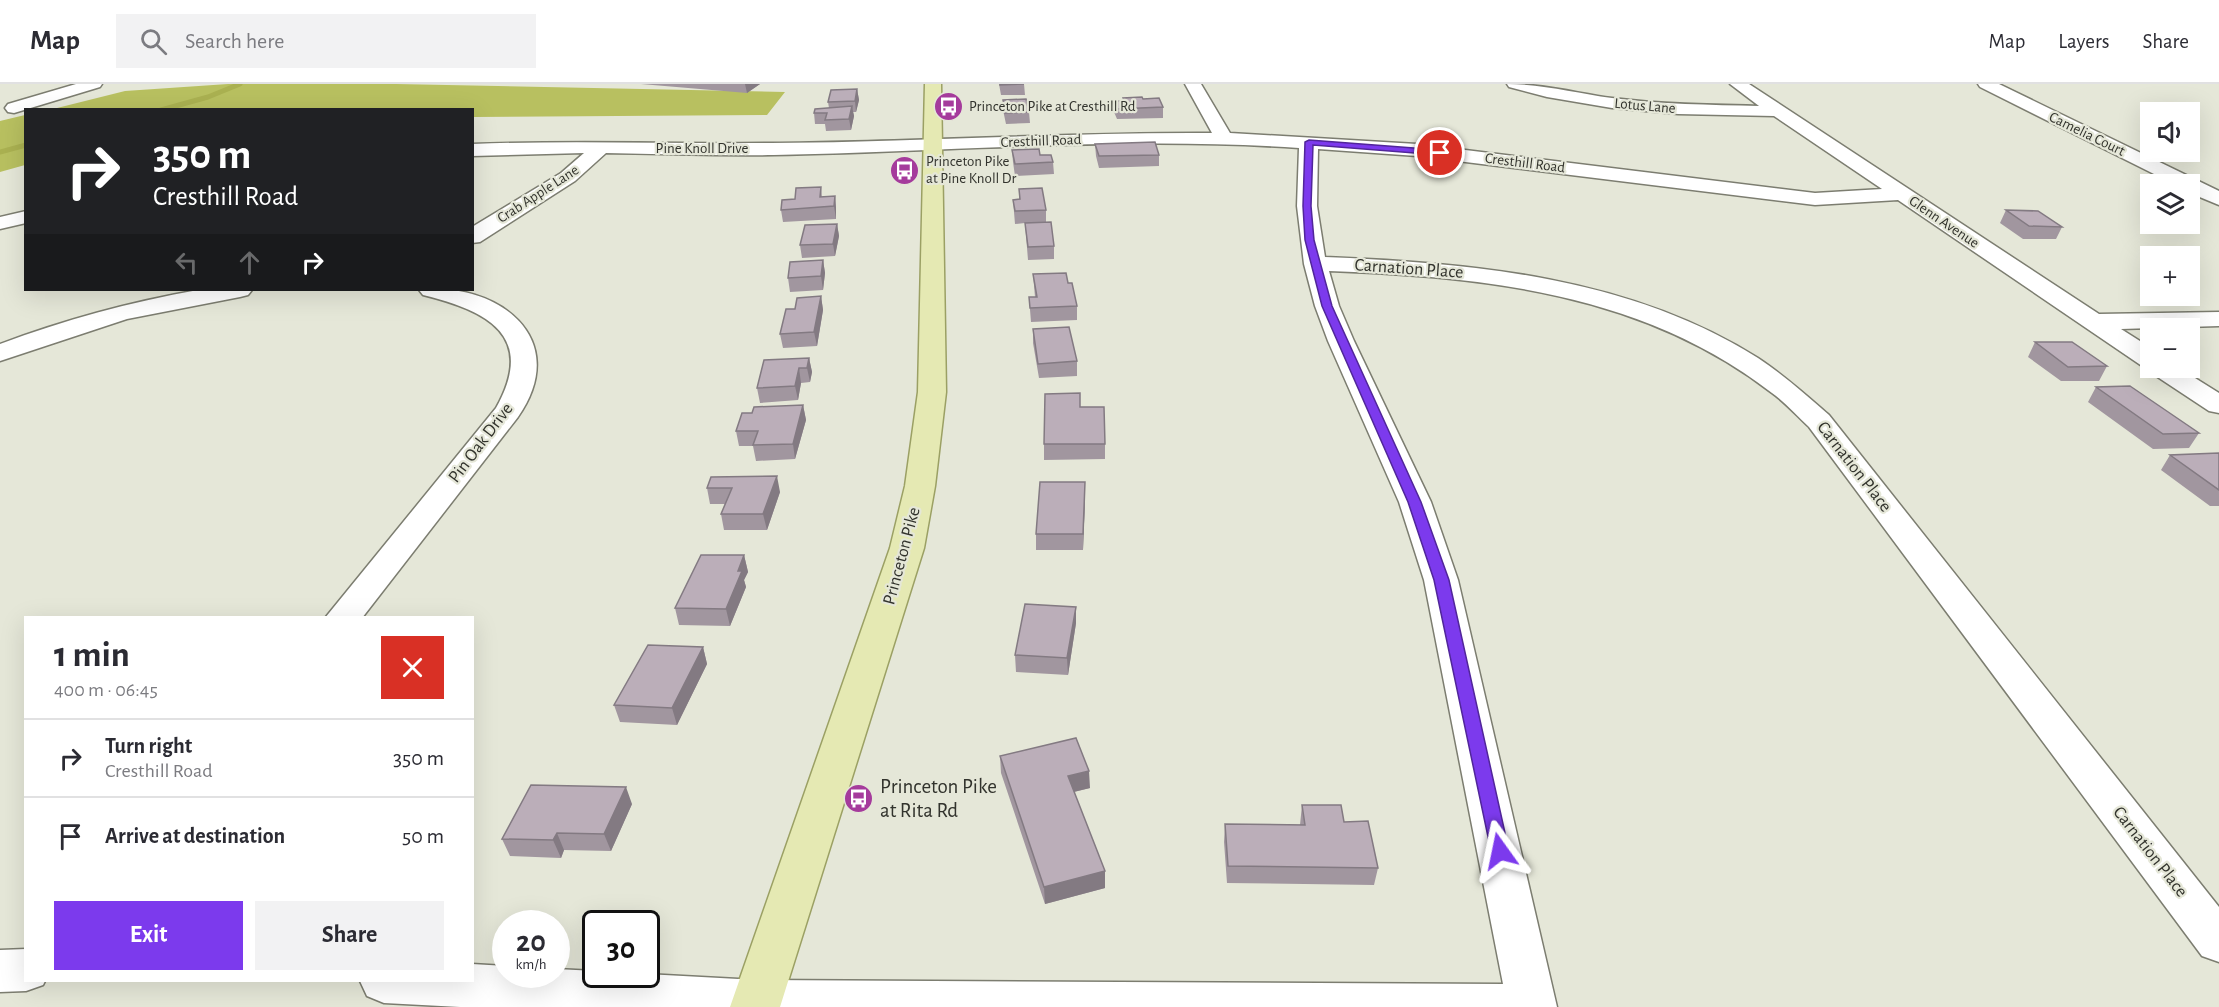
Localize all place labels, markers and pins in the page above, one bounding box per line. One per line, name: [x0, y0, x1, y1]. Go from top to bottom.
bus stop icon: Princeton Pike at Cresthill Rd: [932, 90, 964, 122]
place label: Princeton Pike at Cresthill Rd: [969, 99, 1136, 114]
pin: [1414, 127, 1465, 178]
bus stop icon: Princeton Pike at Pine Knoll Dr: [889, 154, 921, 186]
place label: Princeton Pike at Pine Knoll Dr: [926, 154, 1016, 186]
place label: Princeton Pike at Rita Rd: [880, 776, 997, 821]
bus stop icon: Princeton Pike at Rita Rd: [843, 782, 875, 814]

